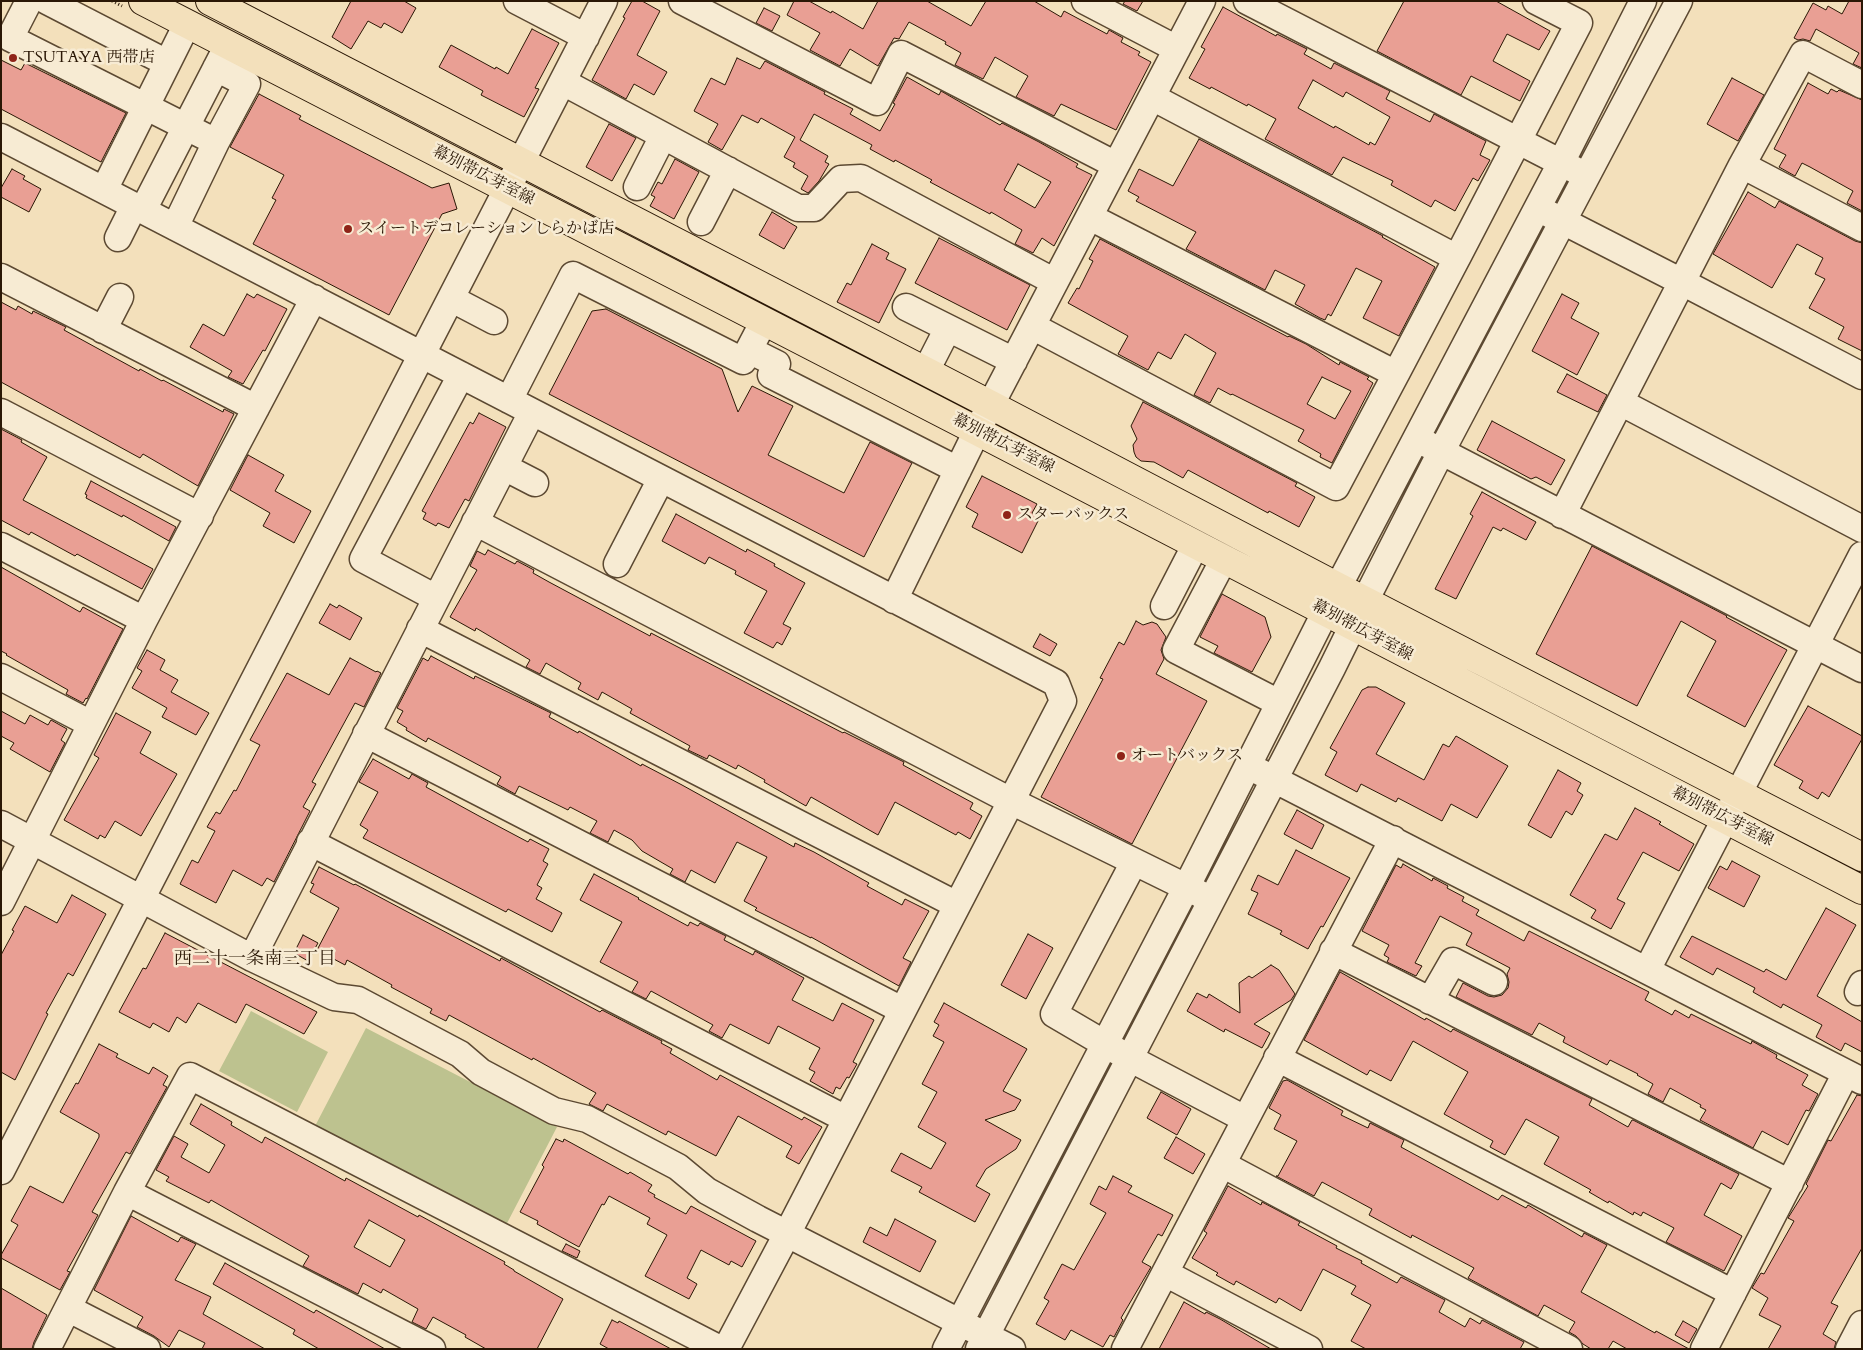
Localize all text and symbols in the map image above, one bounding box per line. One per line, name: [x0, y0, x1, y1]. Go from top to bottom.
place label: TSUTAYA 西帯店: [23, 48, 155, 68]
marker: TSUTAYA 西帯店: [7, 52, 19, 64]
street label: 幕別帯広芽室線: [429, 142, 537, 210]
place label: スイートデコレーションしらかば店: [358, 219, 614, 239]
marker: スイートデコレーションしらかば店: [342, 223, 354, 235]
street label: 幕別帯広芽室線: [949, 410, 1057, 478]
place label: スターバックス: [1017, 505, 1129, 525]
marker: スターバックス: [1001, 509, 1013, 521]
street label: 幕別帯広芽室線: [1308, 596, 1416, 666]
place label: オートバックス: [1131, 746, 1243, 766]
marker: オートバックス: [1115, 750, 1127, 762]
street label: 幕別帯広芽室線: [1668, 783, 1776, 851]
district label: 西二十一条南三丁目: [174, 949, 336, 971]

